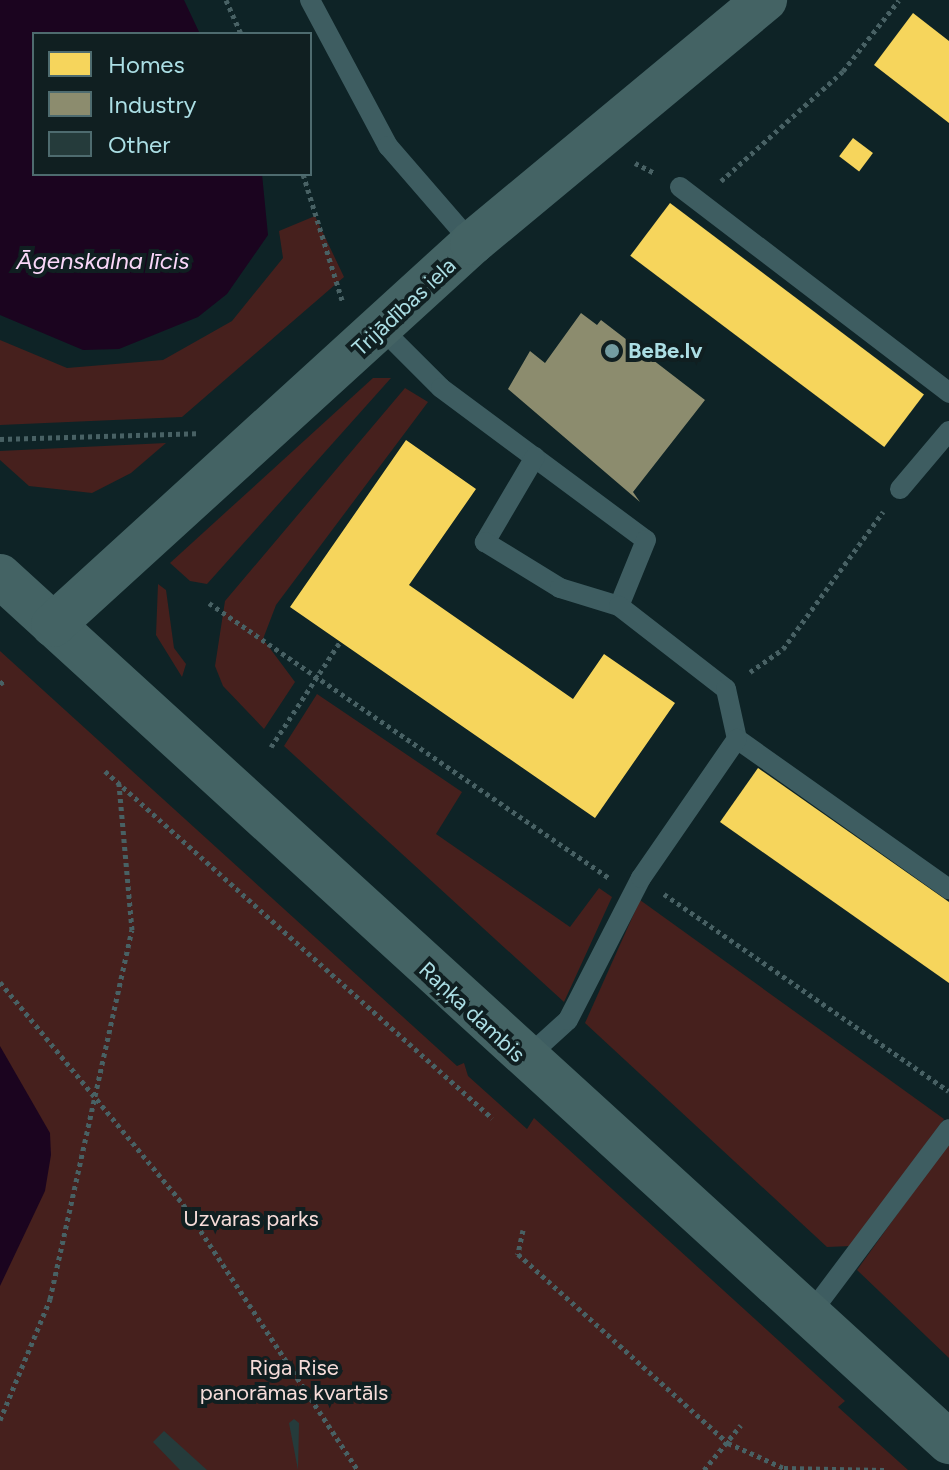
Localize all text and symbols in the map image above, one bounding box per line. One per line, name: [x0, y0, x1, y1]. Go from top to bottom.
legend: [32, 32, 312, 176]
text: Homes: [108, 50, 185, 79]
text: Industry: [108, 90, 196, 119]
text: Other: [108, 130, 170, 159]
water label: Āgenskalna līcis: [16, 247, 190, 275]
street label: Trijādības iela: [347, 252, 461, 362]
place label: BeBe.lv: [628, 338, 702, 364]
marker: BeBe.lv: [603, 342, 621, 360]
street label: Raņķa dambis: [413, 956, 531, 1068]
park label: Uzvaras parks: [183, 1206, 319, 1232]
park label: Riga Rise panorāmas kvartāls: [200, 1354, 388, 1406]

